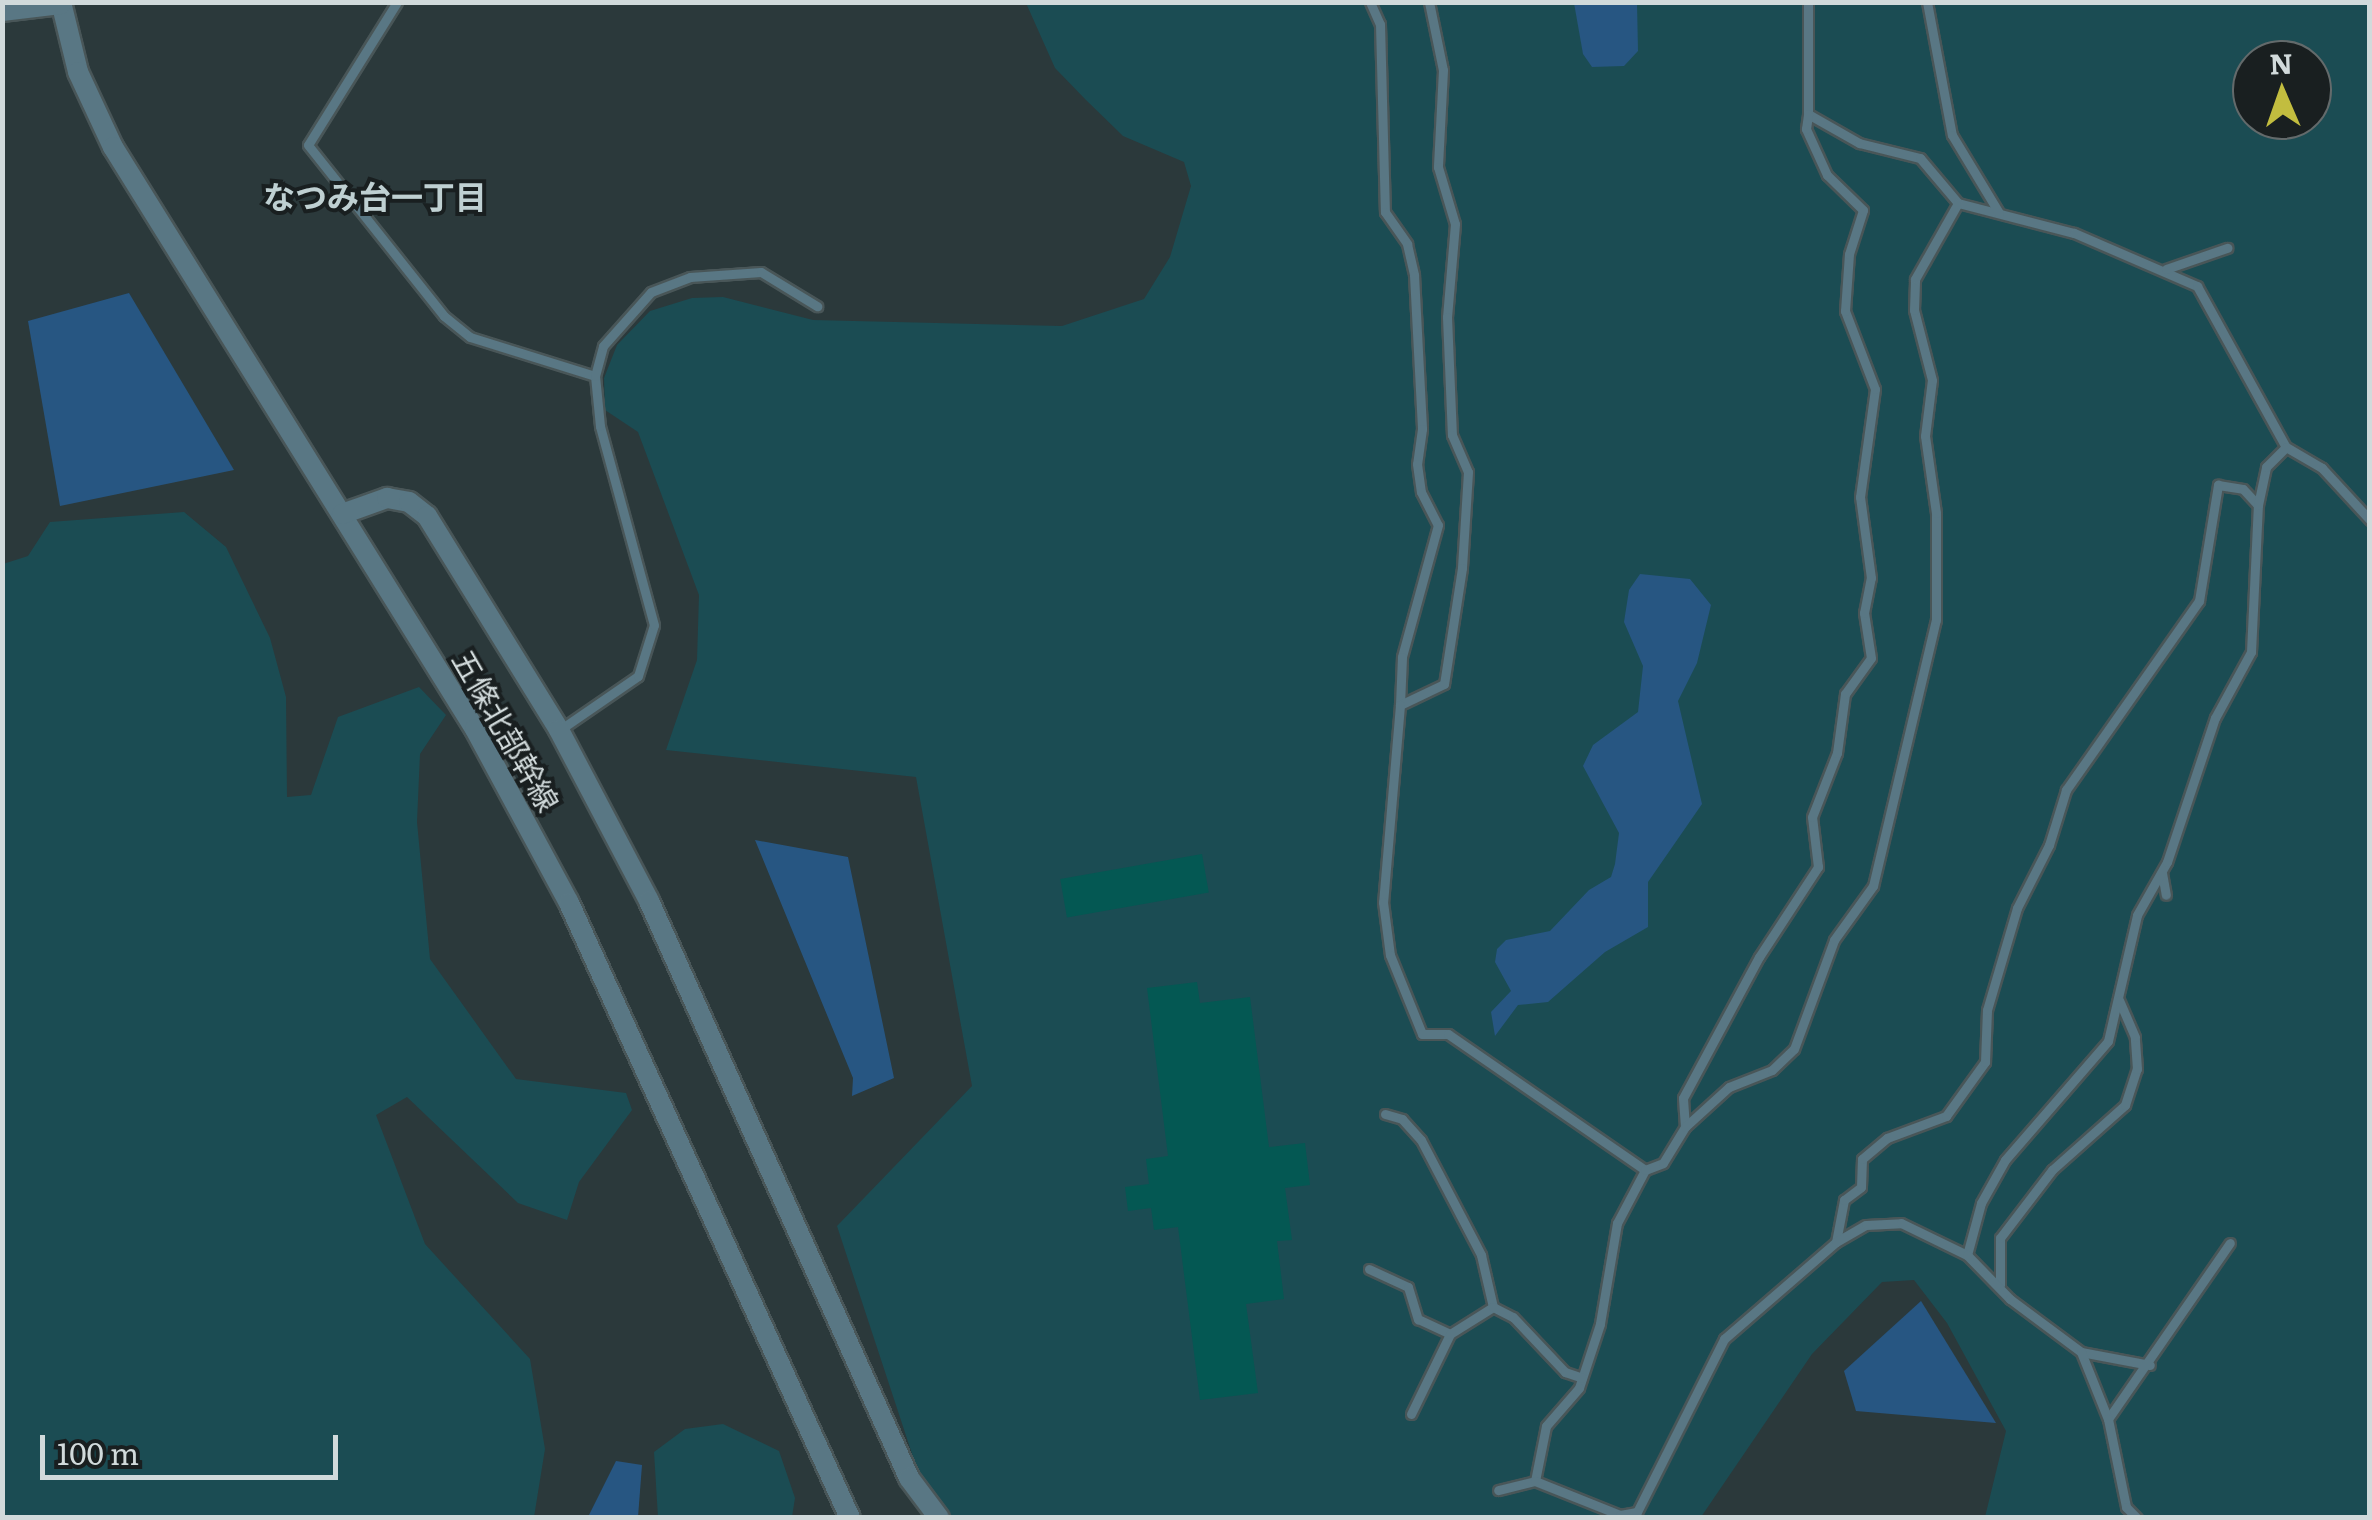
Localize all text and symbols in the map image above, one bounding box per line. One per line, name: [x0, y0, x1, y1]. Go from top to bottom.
north arrow: [2232, 40, 2332, 140]
text: N: [2269, 41, 2293, 83]
district label: なつみ台一丁目: [263, 176, 487, 214]
street label: 五條北部幹線: [446, 643, 568, 817]
scale bar: [45, 1415, 342, 1477]
text: 100 m: [57, 1430, 139, 1474]

